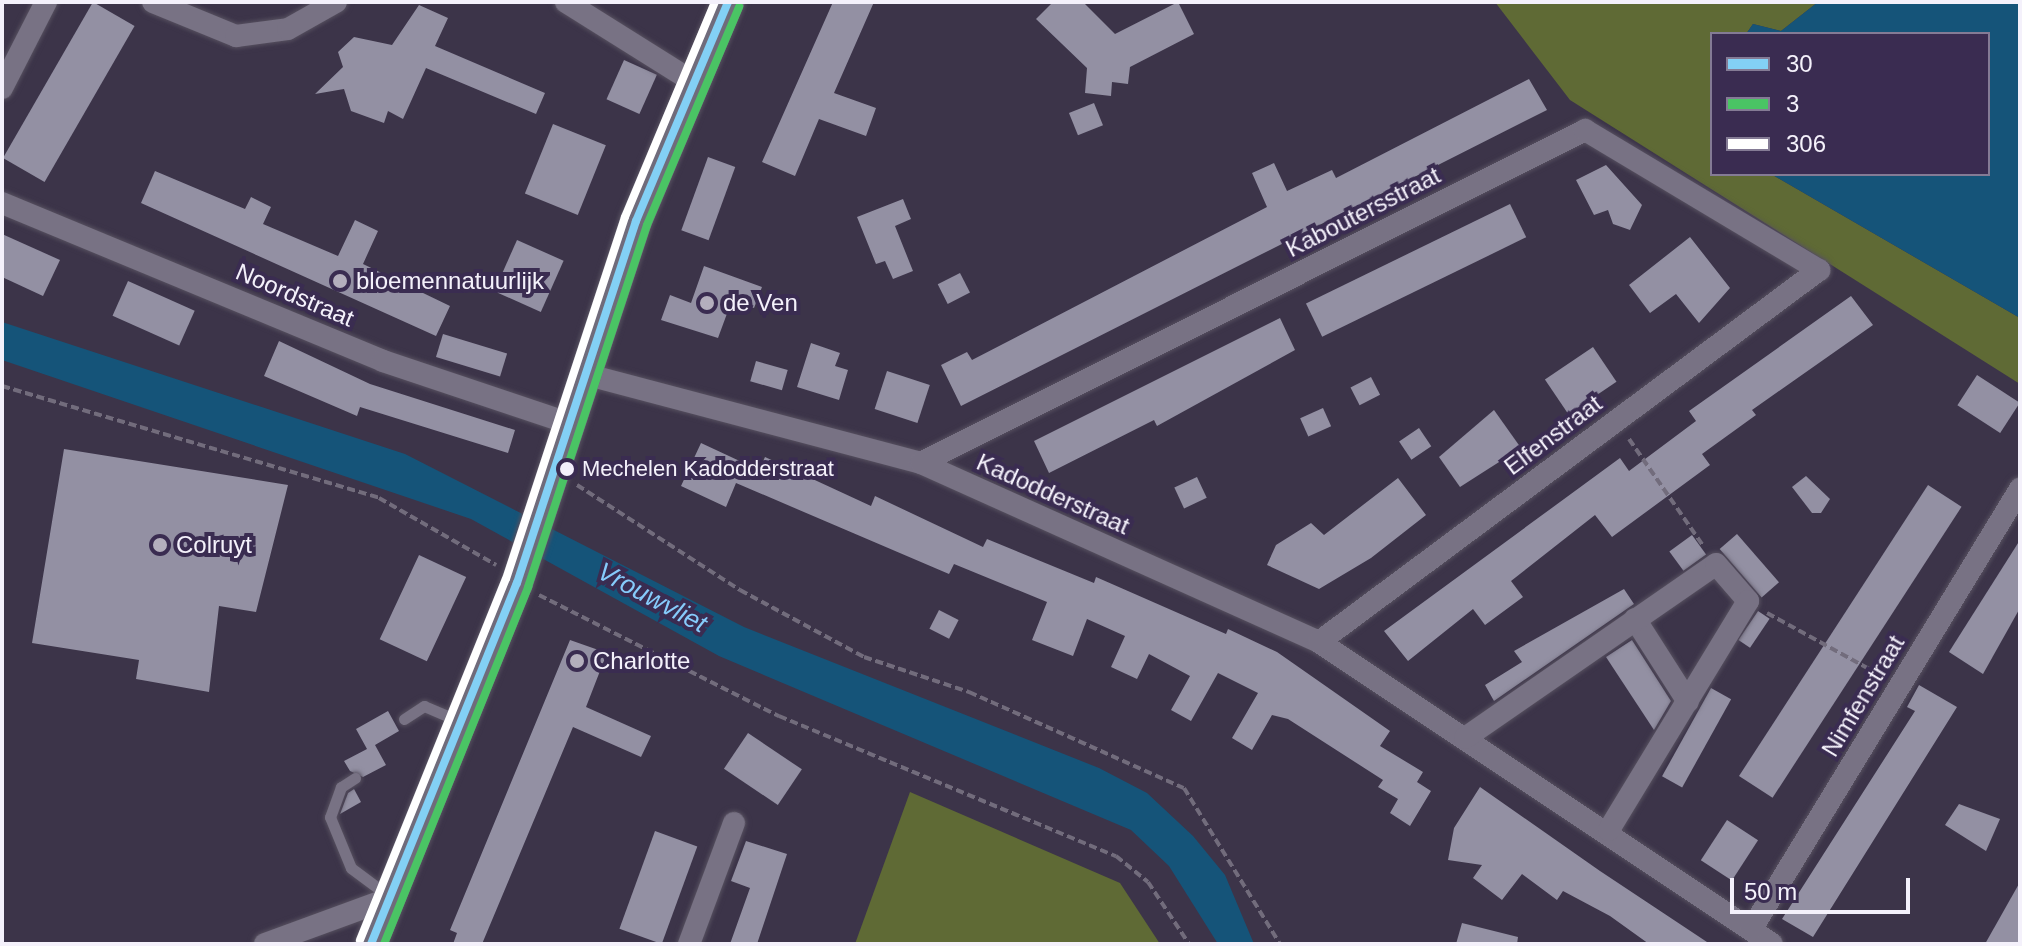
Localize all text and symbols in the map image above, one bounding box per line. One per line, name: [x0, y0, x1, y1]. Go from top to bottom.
legend: [1710, 32, 1990, 176]
text: 30: [1786, 50, 1813, 77]
text: 3: [1786, 90, 1799, 117]
text: 306: [1786, 130, 1826, 157]
street label: Kaboutersstraat: [1281, 161, 1445, 263]
street label: Noordstraat: [232, 257, 358, 333]
place label: bloemennatuurlijk: [356, 267, 544, 295]
marker: bloemennatuurlijk: [331, 272, 349, 290]
place label: de Ven: [723, 289, 798, 317]
marker: de Ven: [698, 294, 716, 312]
street label: Elfenstraat: [1499, 389, 1607, 481]
street label: Kadodderstraat: [972, 447, 1134, 541]
place label: Mechelen Kadodderstraat: [582, 456, 834, 482]
marker: Mechelen Kadodderstraat: [559, 461, 575, 477]
place label: Colruyt: [176, 531, 252, 559]
marker: Colruyt: [151, 536, 169, 554]
water label: Vrouwvliet: [592, 556, 712, 640]
street label: Nimfenstraat: [1816, 630, 1910, 762]
place label: Charlotte: [593, 647, 690, 675]
marker: Charlotte: [568, 652, 586, 670]
scale bar: [1734, 862, 1914, 912]
text: 50 m: [1744, 878, 1797, 905]

